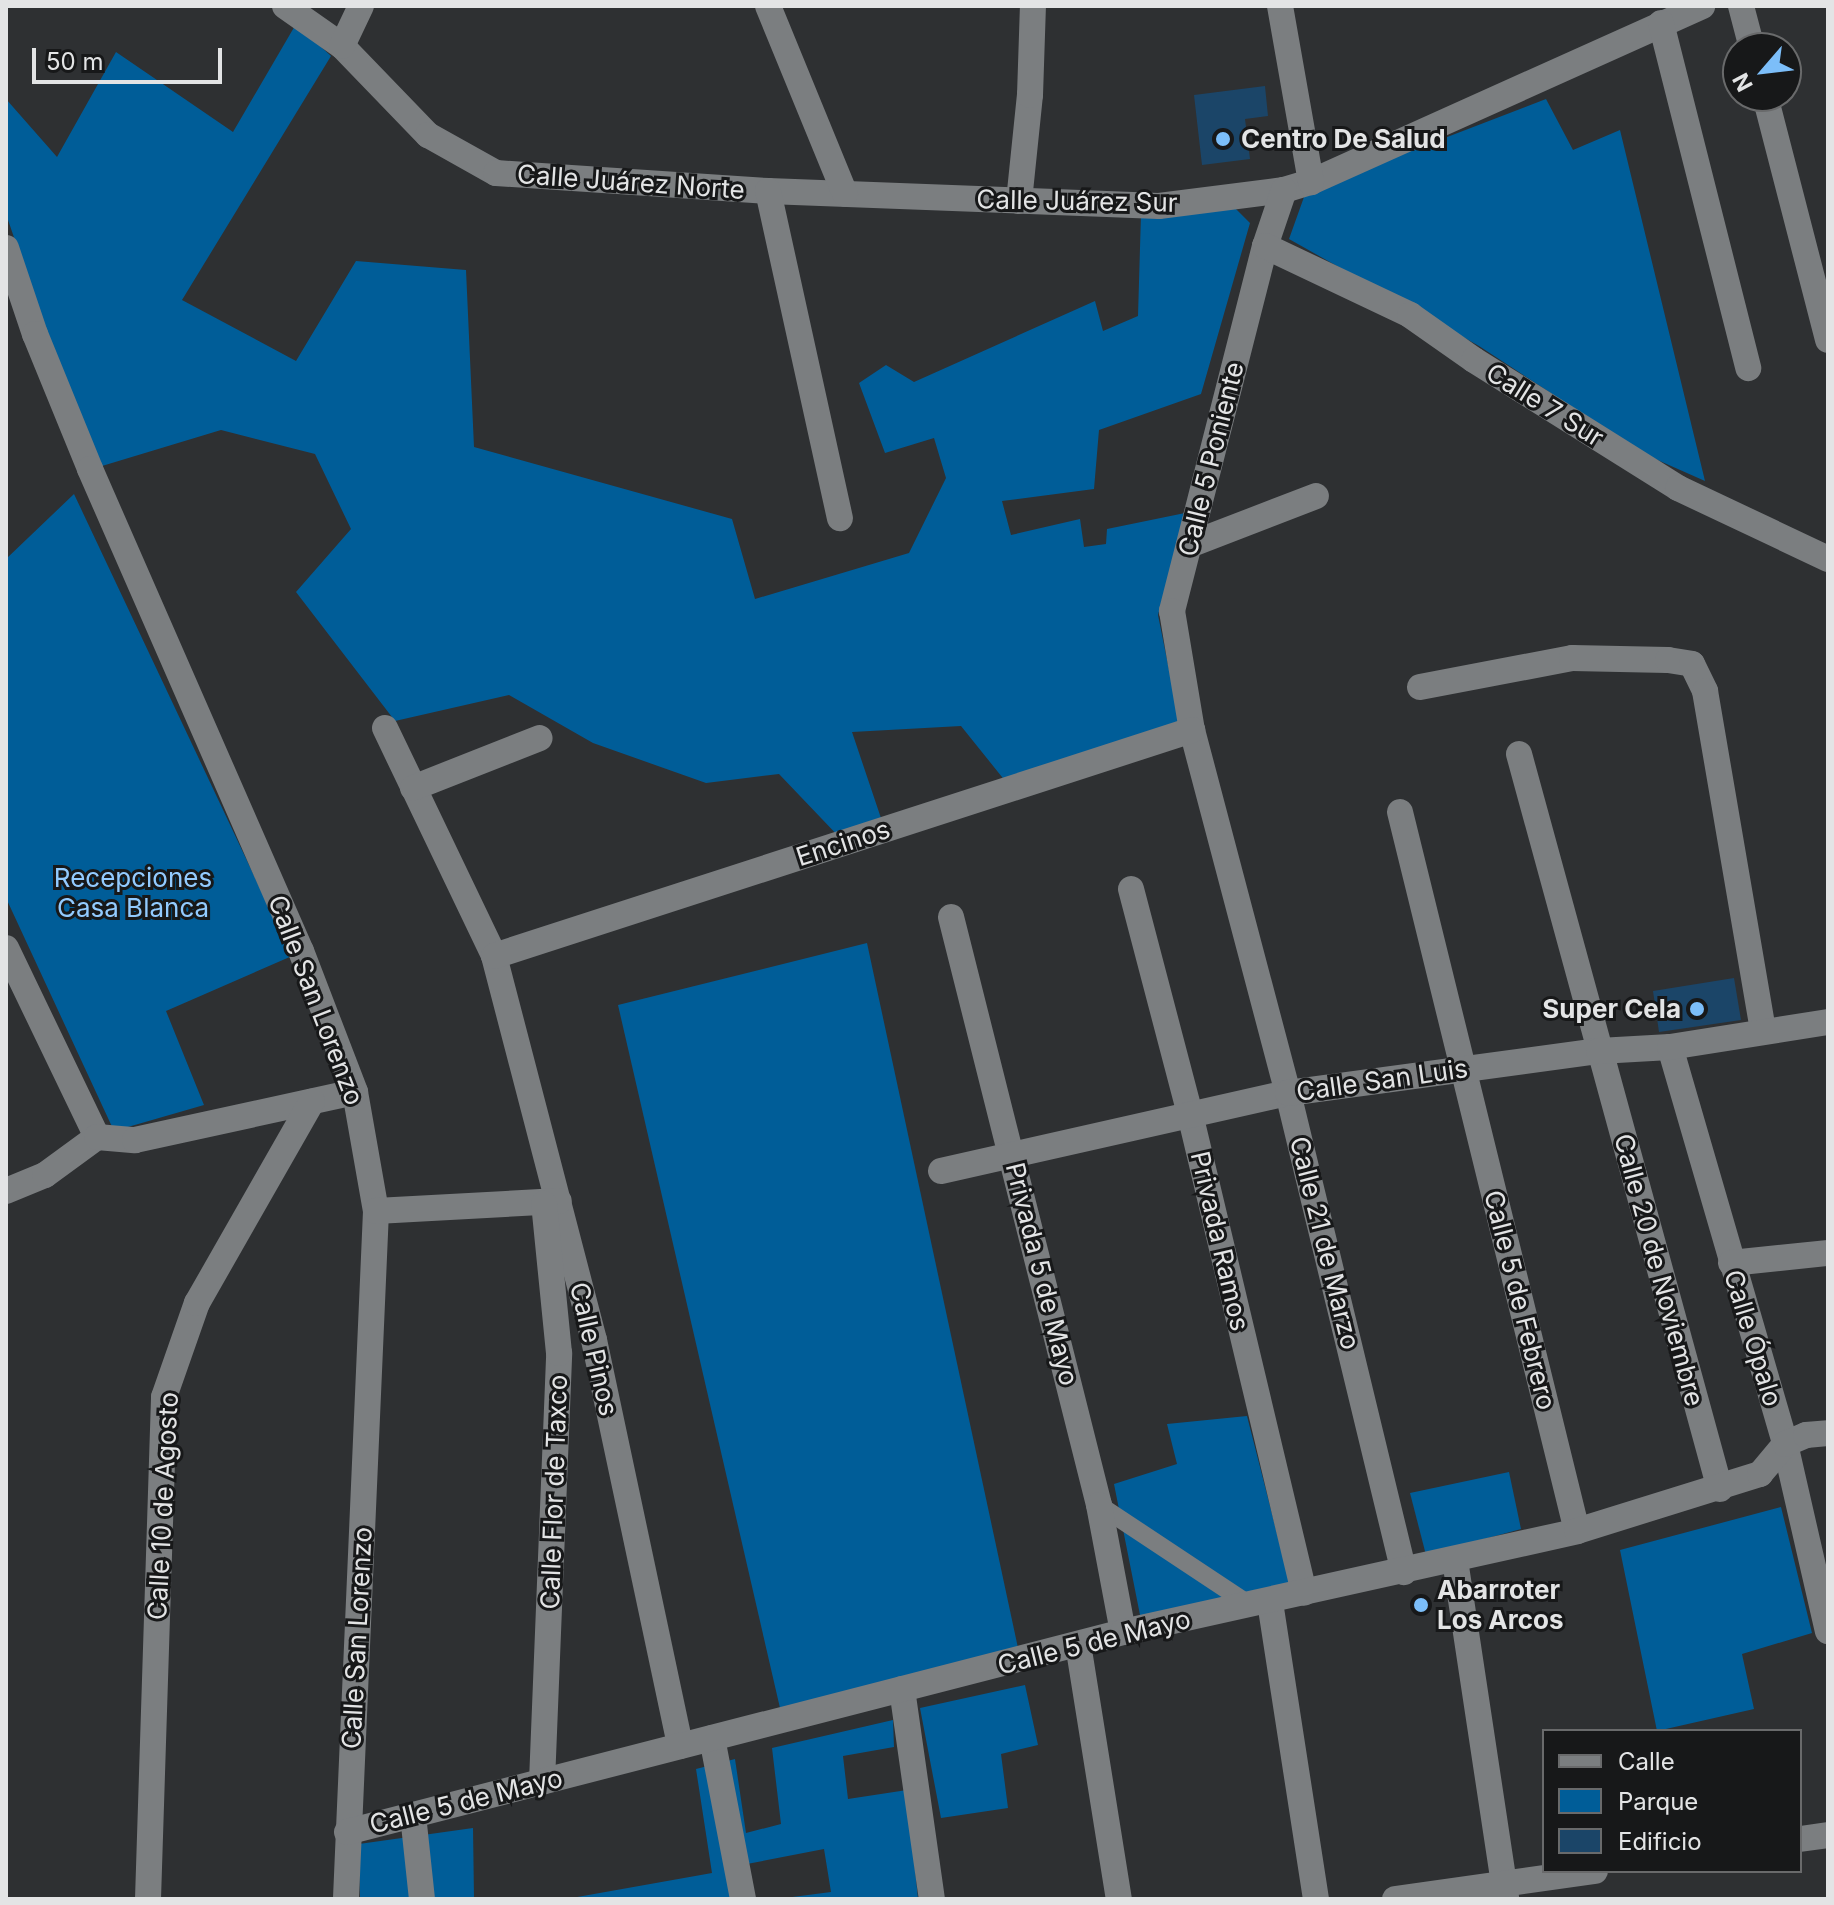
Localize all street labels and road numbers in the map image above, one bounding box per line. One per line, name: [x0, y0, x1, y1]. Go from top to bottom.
street label: Calle Juárez Norte: [516, 158, 746, 206]
street label: Calle Juárez Sur: [976, 184, 1178, 218]
street label: Calle 7 Sur: [1481, 357, 1609, 453]
street label: Calle 5 Poniente: [1172, 358, 1250, 560]
street label: Encinos: [792, 813, 894, 873]
street label: Calle San Lorenzo: [262, 891, 370, 1109]
street label: Calle San Luis: [1294, 1053, 1470, 1107]
street label: Calle 20 de Noviembre: [1608, 1130, 1710, 1410]
street label: Calle 21 de Marzo: [1283, 1133, 1367, 1353]
street label: Privada Ramos: [1184, 1148, 1256, 1334]
street label: Privada 5 de Mayo: [999, 1159, 1085, 1389]
street label: Calle 5 de Febrero: [1478, 1187, 1562, 1413]
street label: Calle Ópalo: [1717, 1266, 1789, 1410]
street label: Calle Pinos: [563, 1279, 625, 1419]
street label: Calle Flor de Taxco: [534, 1374, 574, 1610]
street label: Calle 10 de Agosto: [141, 1391, 185, 1621]
street label: Calle San Lorenzo: [336, 1526, 378, 1750]
street label: Calle 5 de Mayo: [994, 1603, 1194, 1681]
street label: Calle 5 de Mayo: [366, 1762, 566, 1840]

